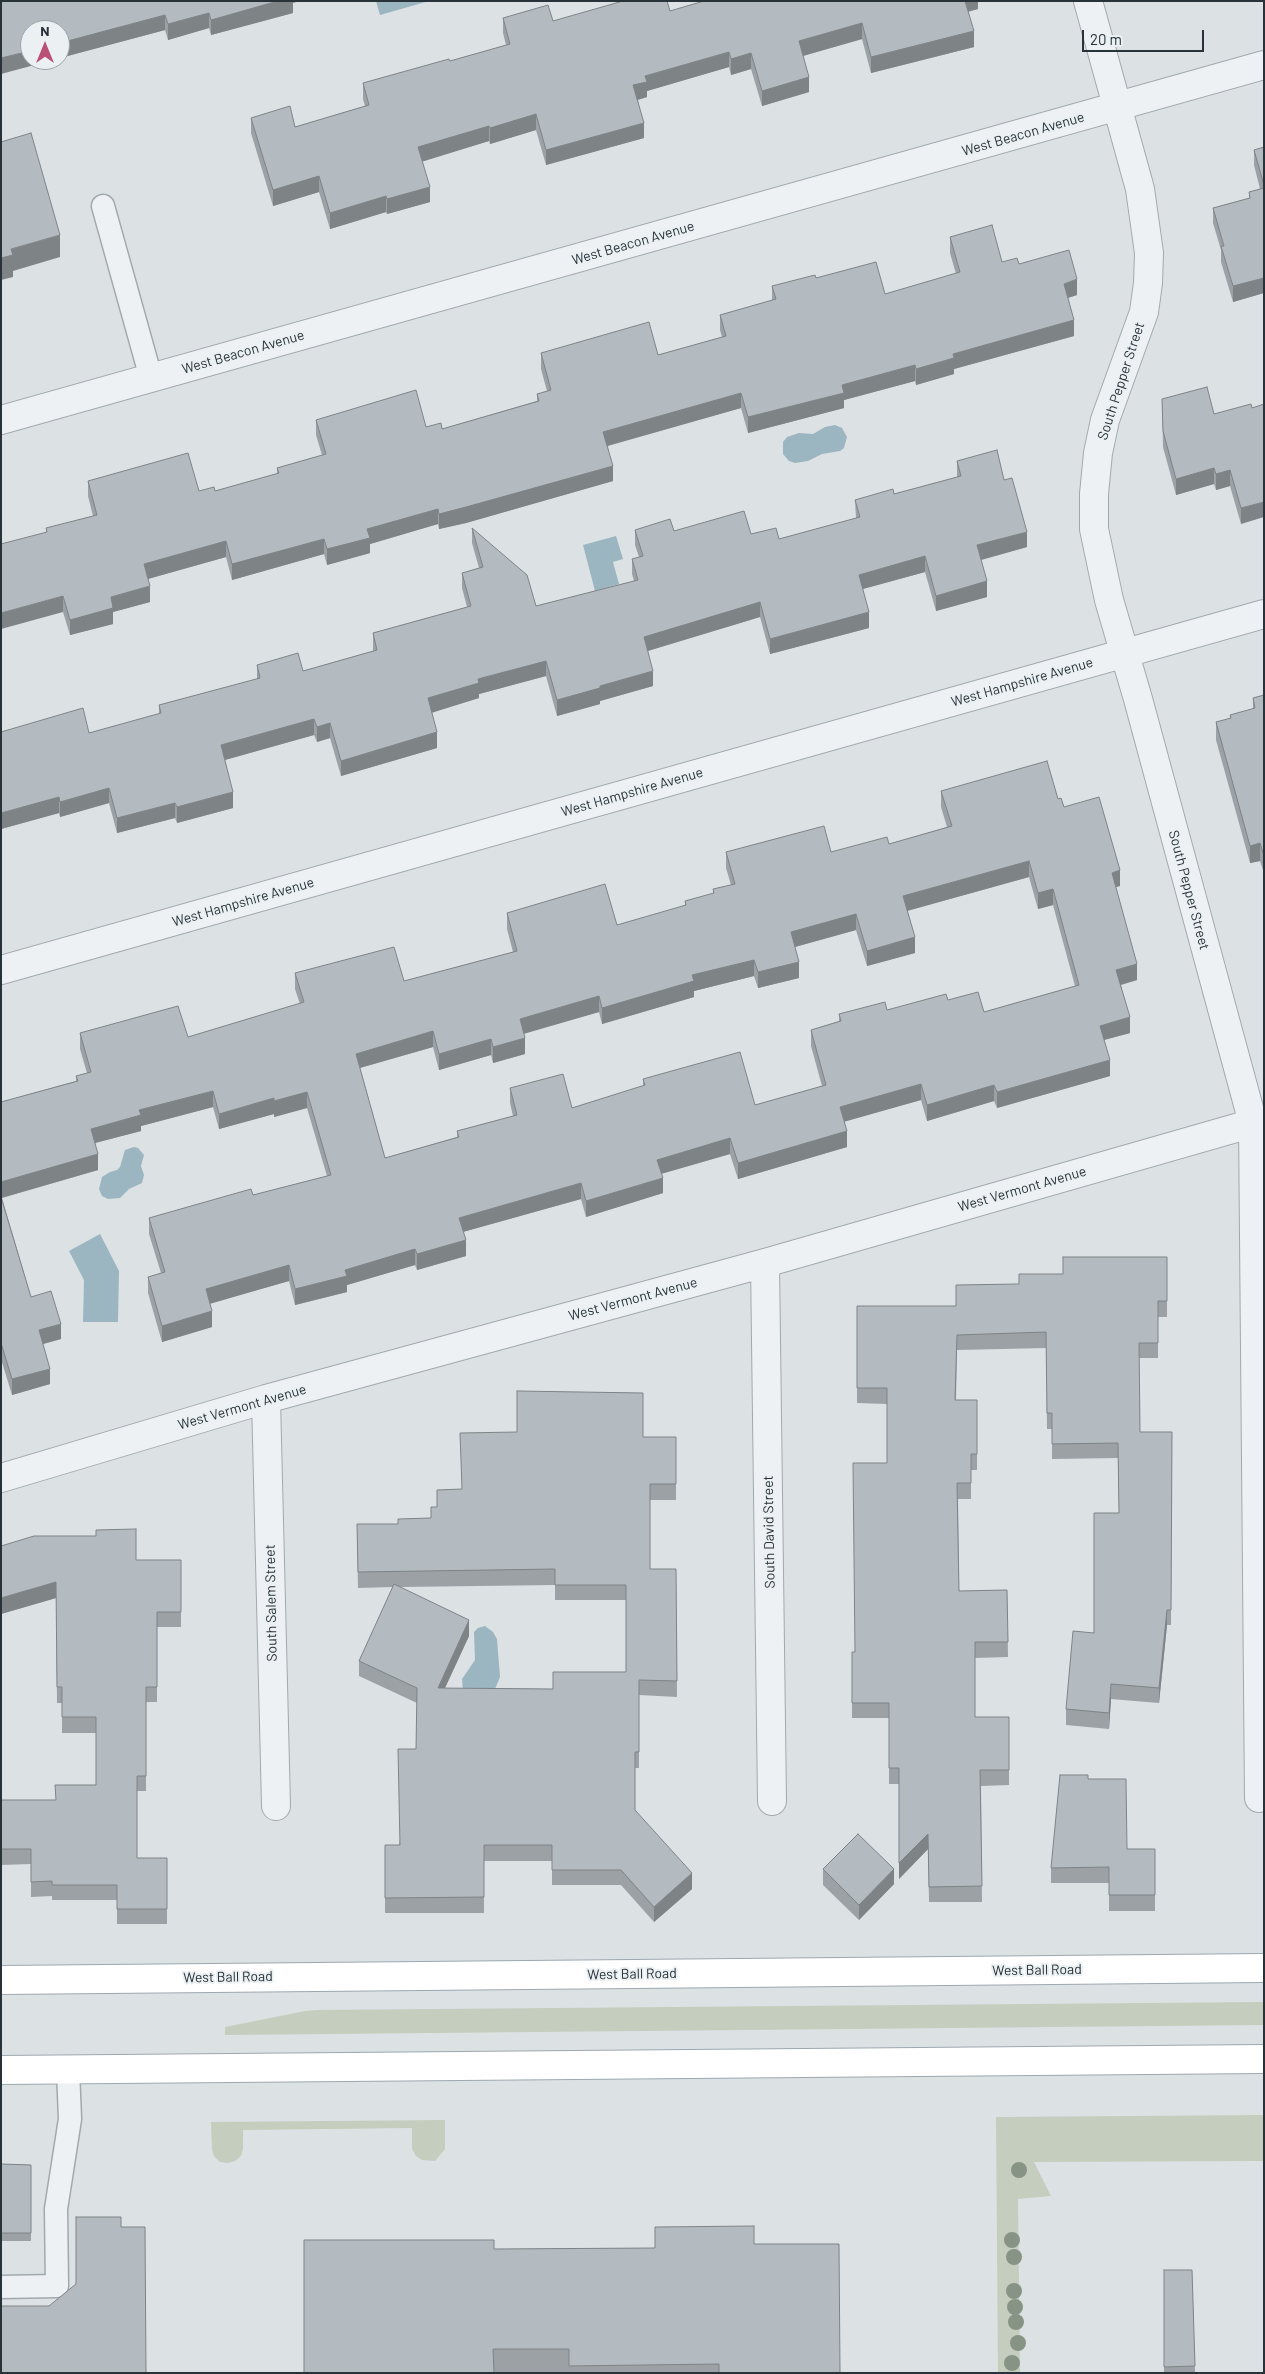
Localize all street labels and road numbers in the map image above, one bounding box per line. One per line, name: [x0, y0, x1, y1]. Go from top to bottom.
street label: West Beacon Avenue: [960, 108, 1086, 160]
street label: West Beacon Avenue: [570, 217, 696, 269]
street label: South Pepper Street: [1094, 320, 1148, 442]
street label: West Beacon Avenue: [180, 326, 306, 378]
street label: West Hampshire Avenue: [949, 654, 1095, 710]
street label: West Hampshire Avenue: [559, 764, 705, 820]
street label: South Pepper Street: [1165, 828, 1213, 952]
street label: West Hampshire Avenue: [170, 874, 316, 930]
street label: West Vermont Avenue: [956, 1163, 1088, 1215]
street label: West Vermont Avenue: [567, 1274, 699, 1324]
street label: West Vermont Avenue: [176, 1381, 308, 1433]
street label: South David Street: [760, 1475, 778, 1589]
street label: South Salem Street: [262, 1544, 280, 1662]
street label: West Ball Road: [992, 1961, 1082, 1979]
street label: West Ball Road: [587, 1965, 677, 1983]
street label: West Ball Road: [183, 1968, 273, 1986]

